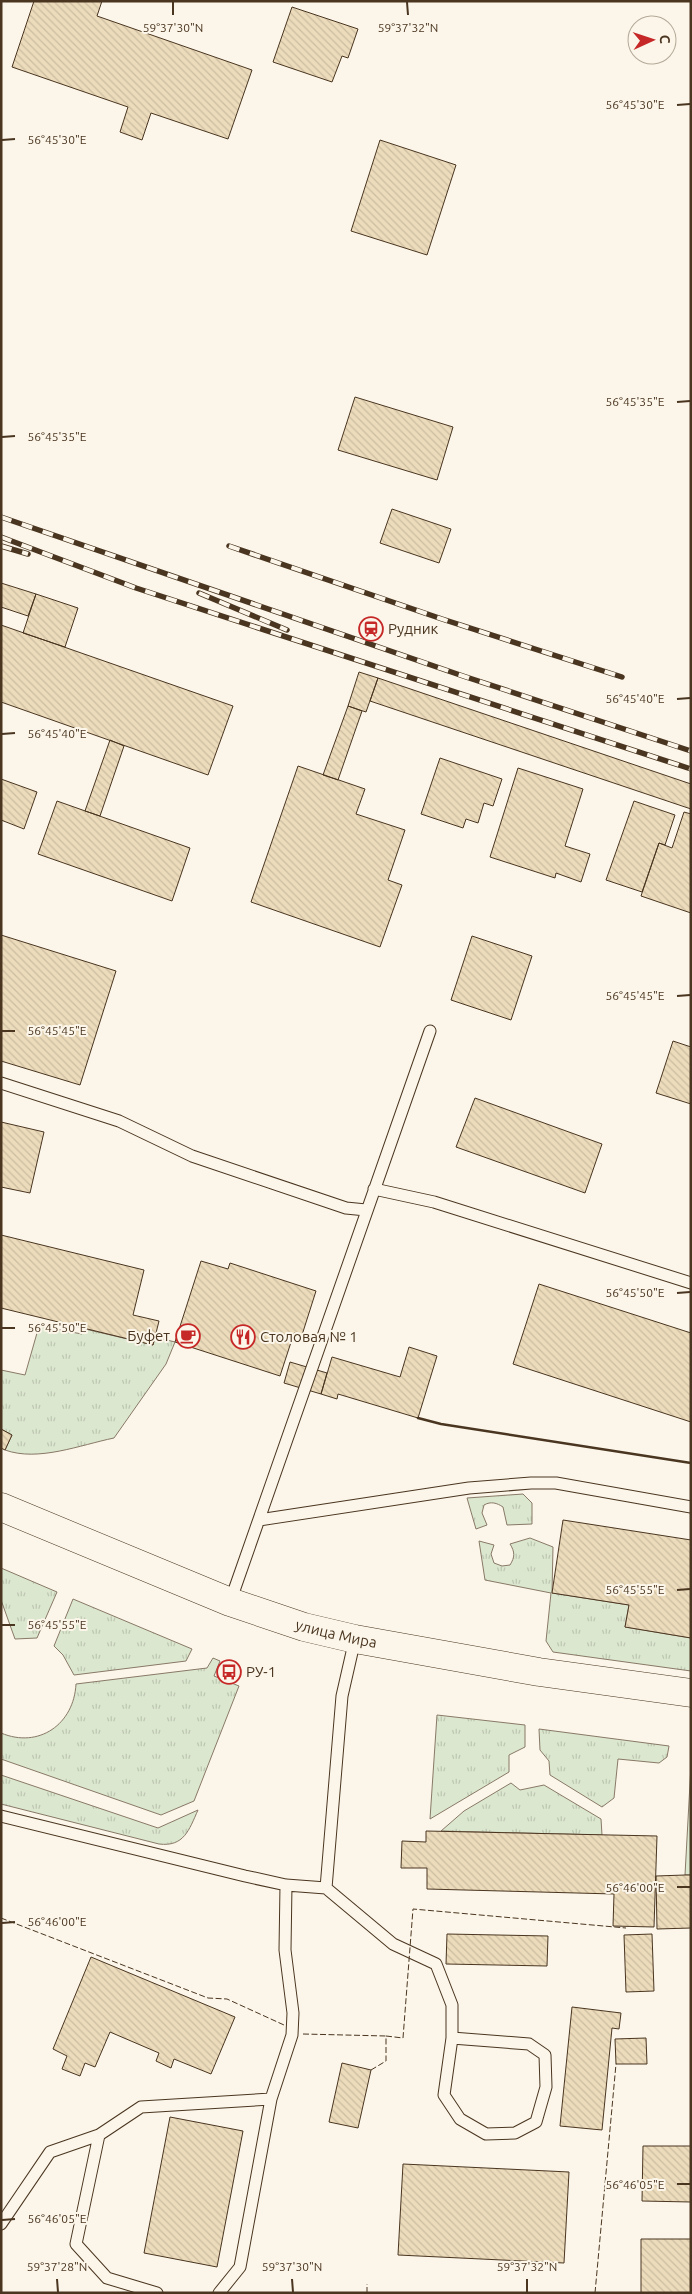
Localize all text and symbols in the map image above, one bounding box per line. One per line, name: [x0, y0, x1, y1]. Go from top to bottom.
north arrow: [627, 15, 677, 65]
text: 59°37'30"N: [143, 21, 203, 34]
text: 59°37'32"N: [378, 21, 438, 34]
text: С: [657, 34, 673, 44]
text: 56°45'30"E: [606, 98, 665, 111]
text: 56°45'30"E: [28, 133, 87, 146]
text: 56°45'35"E: [606, 395, 665, 408]
text: 56°45'35"E: [28, 430, 87, 443]
station icon: Рудник: [358, 616, 384, 642]
place label: Рудник: [388, 620, 439, 637]
text: 56°45'40"E: [606, 692, 665, 705]
text: 56°45'40"E: [28, 727, 87, 740]
text: 56°45'45"E: [606, 989, 665, 1002]
text: 56°45'45"E: [28, 1024, 87, 1037]
text: 56°45'50"E: [606, 1286, 665, 1299]
text: 56°45'50"E: [28, 1321, 87, 1334]
cafe icon: Буфет: [175, 1323, 201, 1349]
restaurant icon: Столовая № 1: [230, 1324, 256, 1350]
place label: Буфет: [127, 1327, 170, 1344]
place label: Столовая № 1: [260, 1328, 358, 1345]
text: 56°45'55"E: [606, 1583, 665, 1596]
street label: улица Мира: [293, 1616, 378, 1651]
text: 56°45'55"E: [28, 1618, 87, 1631]
bus stop icon: РУ-1: [216, 1659, 242, 1685]
place label: РУ-1: [246, 1663, 276, 1680]
text: 56°46'00"E: [606, 1881, 665, 1894]
text: 56°46'00"E: [28, 1915, 87, 1928]
text: 56°46'05"E: [606, 2178, 665, 2191]
text: 56°46'05"E: [28, 2212, 87, 2225]
text: 59°37'28"N: [27, 2260, 87, 2273]
text: 59°37'30"N: [262, 2260, 322, 2273]
text: 59°37'32"N: [497, 2260, 557, 2273]

